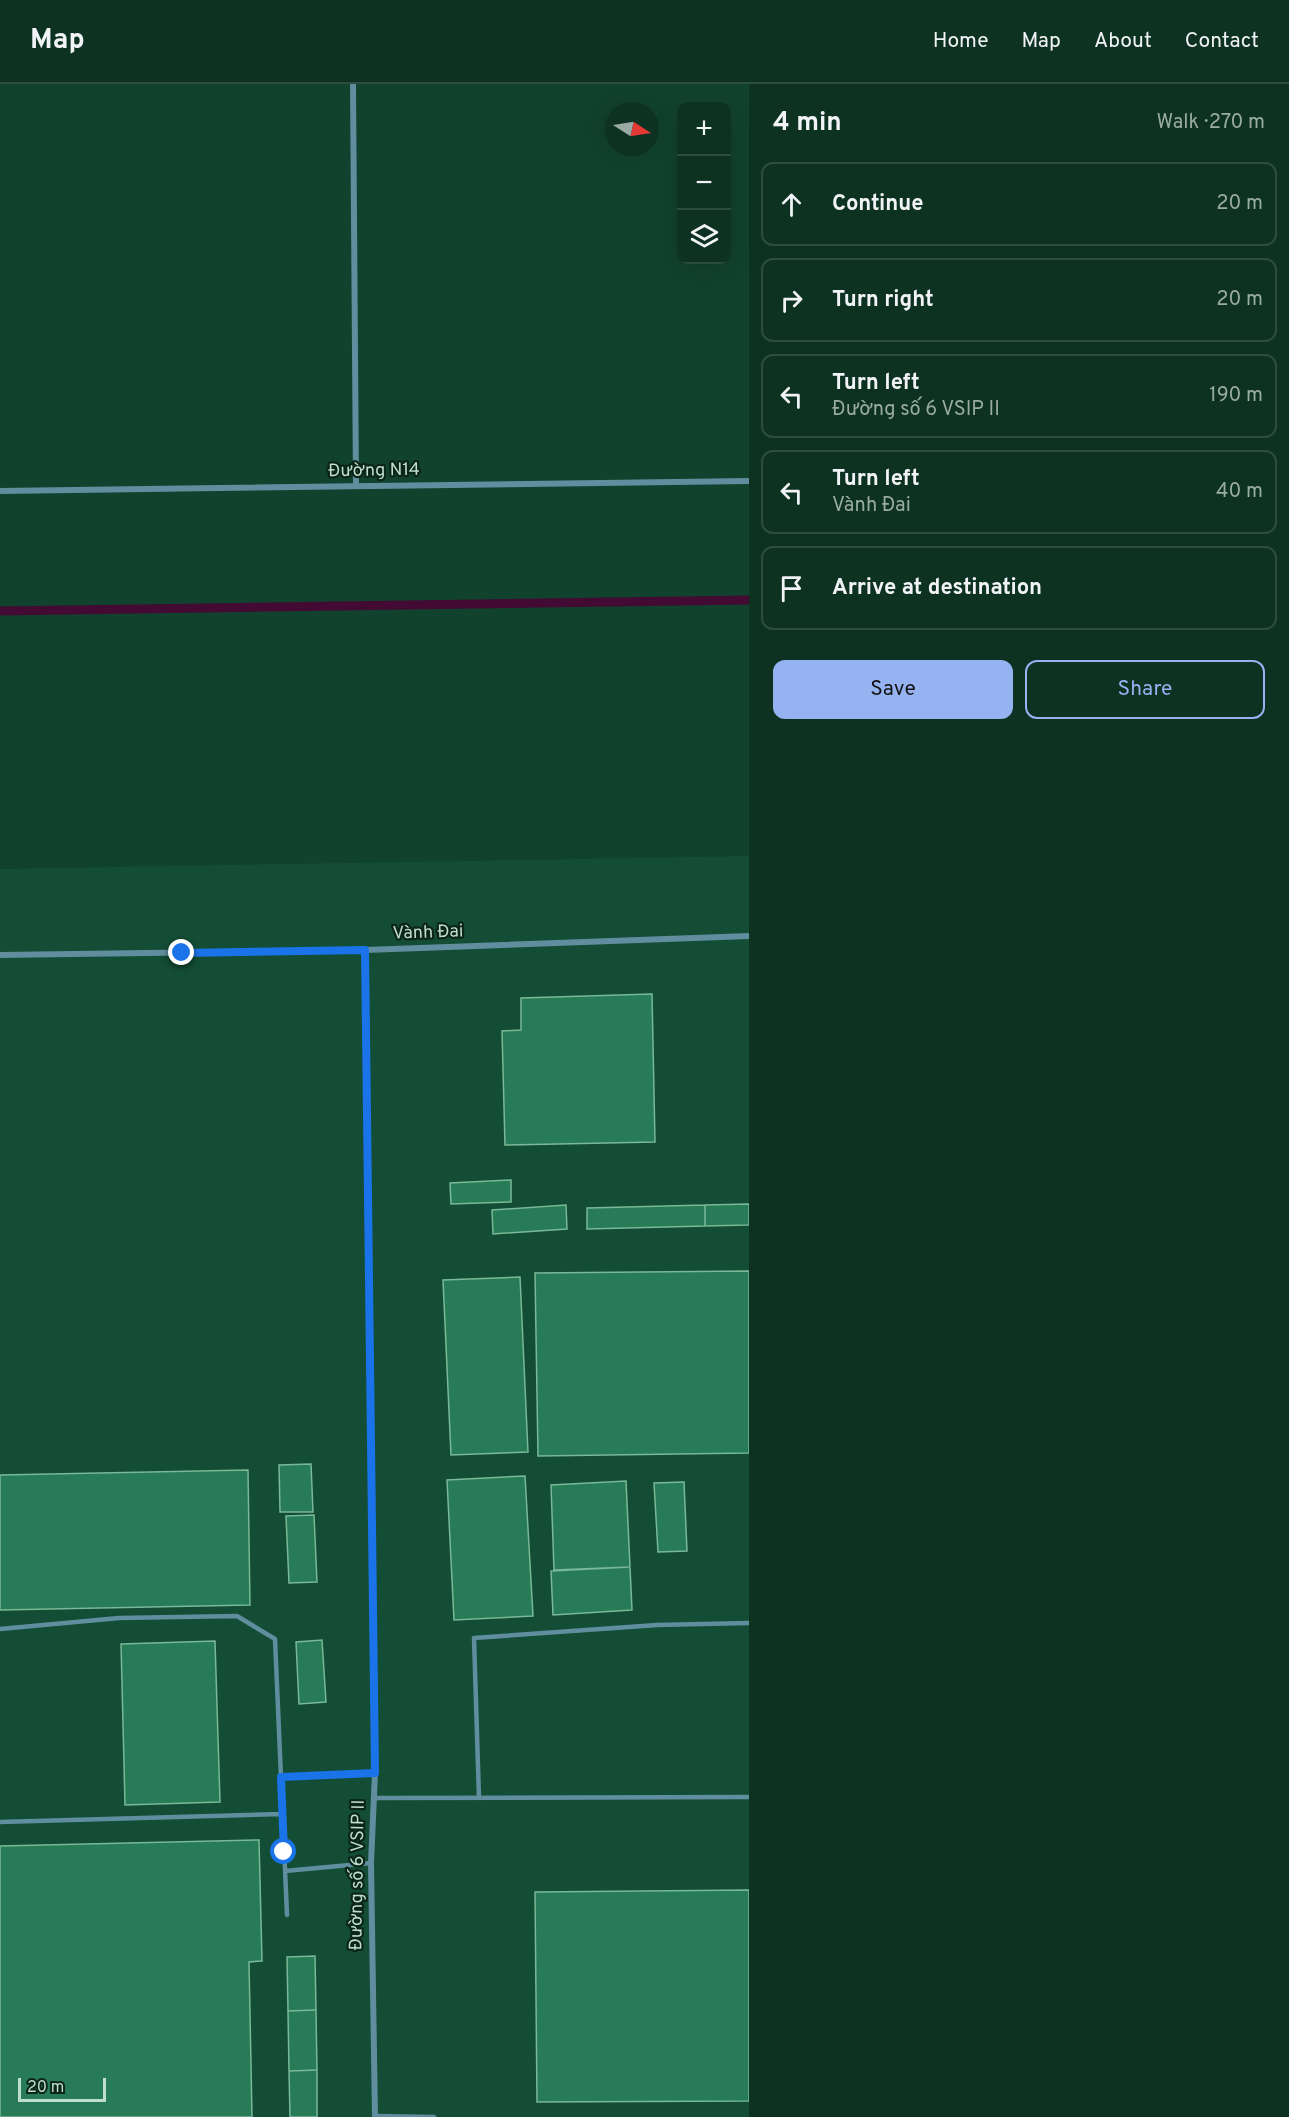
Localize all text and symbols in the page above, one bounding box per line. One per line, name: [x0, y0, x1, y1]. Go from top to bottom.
text: Map: [30, 23, 85, 59]
text: Home: [933, 28, 989, 55]
text: Map: [1022, 28, 1061, 55]
text: About: [1094, 28, 1152, 55]
text: Contact: [1185, 28, 1259, 55]
north arrow: [605, 102, 659, 156]
map controls: [677, 102, 731, 264]
button: +: [677, 102, 731, 156]
text: 4 min: [773, 107, 842, 140]
text: Walk · 270 m: [1157, 110, 1265, 136]
button: −: [677, 156, 731, 210]
icon: ahead: [775, 188, 808, 221]
text: Continue: [832, 191, 923, 218]
text: 20 m: [1216, 191, 1263, 217]
button: layers: [677, 210, 731, 264]
icon: right: [775, 284, 808, 317]
text: Turn right: [832, 287, 934, 314]
text: 20 m: [1216, 287, 1263, 313]
text: Turn left: [832, 370, 920, 397]
icon: left: [775, 380, 808, 413]
text: 190 m: [1209, 383, 1263, 409]
text: Đường số 6 VSIP II: [832, 397, 1000, 423]
street label: Đường N14: [328, 459, 420, 483]
text: Turn left: [832, 466, 920, 493]
icon: left: [775, 476, 808, 509]
text: 40 m: [1216, 479, 1263, 505]
text: Vành Đai: [832, 493, 911, 519]
icon: arrive: [775, 572, 808, 605]
text: Arrive at destination: [832, 575, 1042, 602]
button: Save: [773, 660, 1013, 719]
button: Share: [1025, 660, 1265, 719]
street label: Vành Đai: [392, 920, 464, 946]
route end: [168, 939, 194, 965]
street label: Đường số 6 VSIP II: [344, 1799, 371, 1951]
route start: [270, 1838, 296, 1864]
scale bar: [18, 2075, 106, 2102]
text: 20 m: [27, 2078, 64, 2098]

